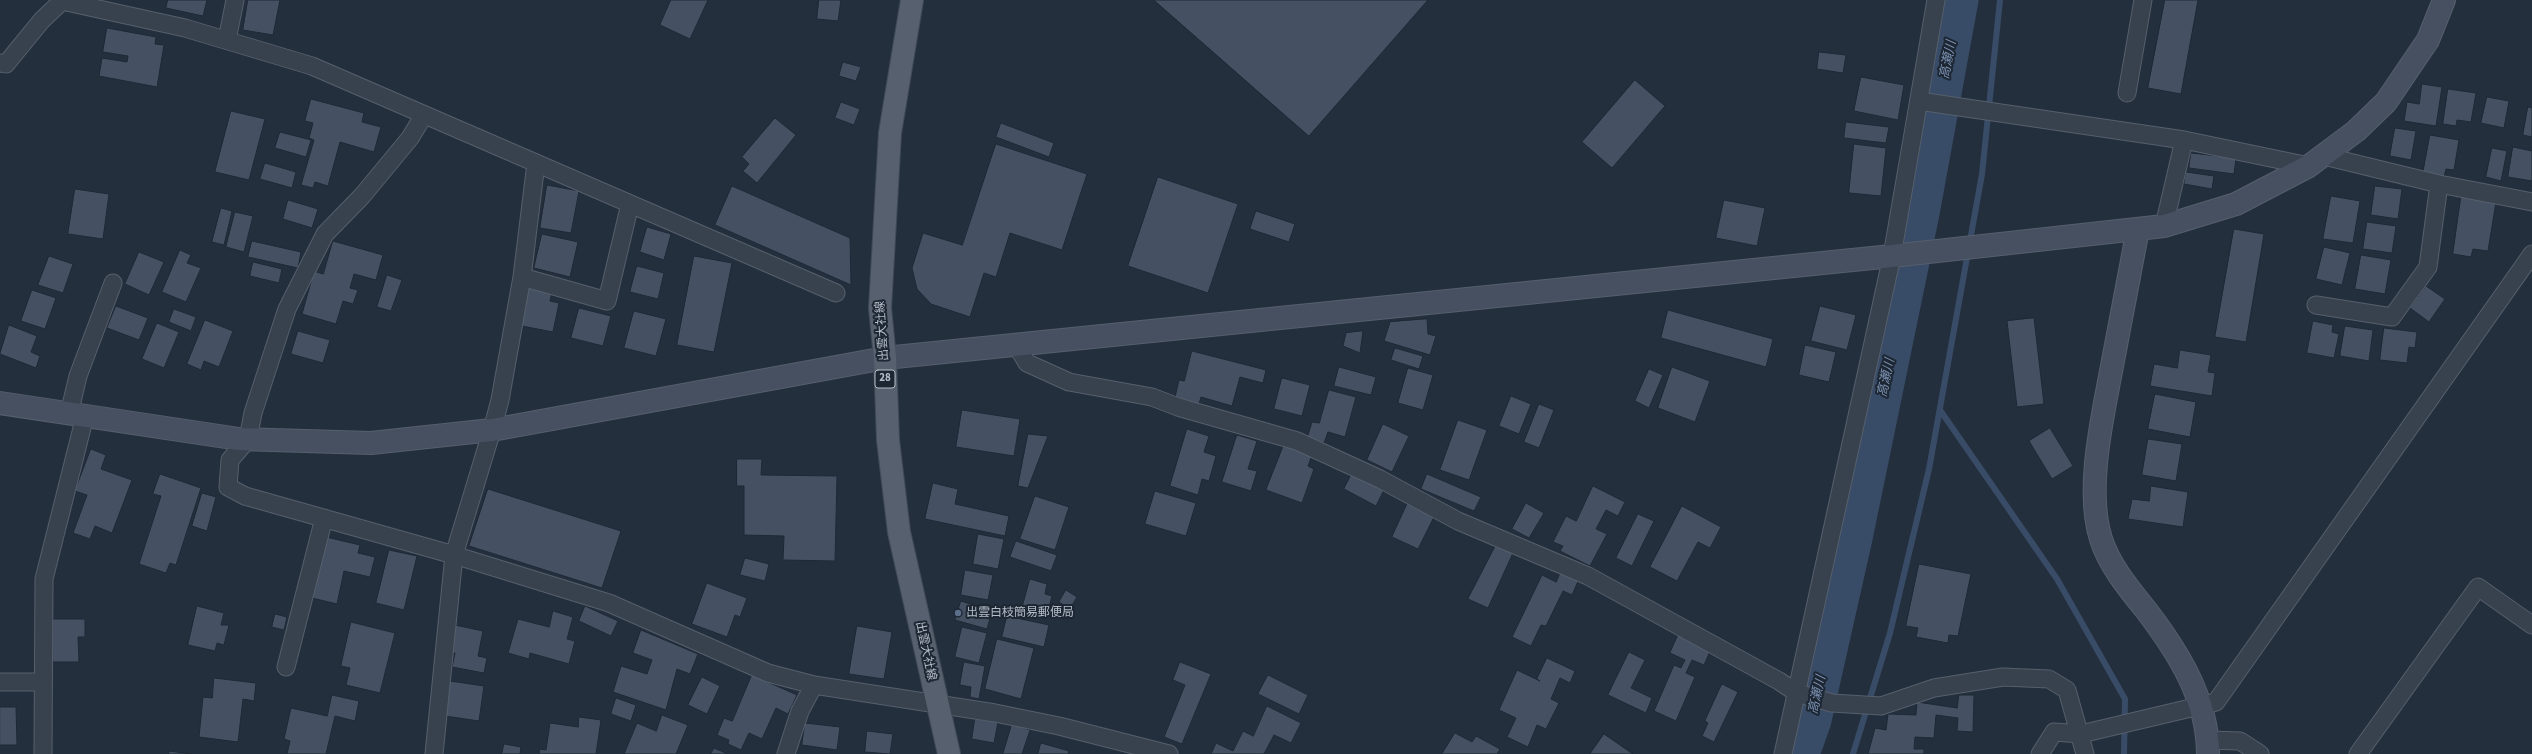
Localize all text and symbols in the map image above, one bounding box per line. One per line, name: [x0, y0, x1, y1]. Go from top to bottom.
water label: 高瀬川: [1938, 39, 1960, 81]
street label: 出雲大社線: [874, 301, 892, 361]
water label: 高瀬川: [1875, 357, 1899, 399]
road number: 28: [875, 370, 895, 388]
place label: 出雲白枝簡易郵便局: [966, 606, 1074, 620]
marker: 出雲白枝簡易郵便局: [953, 608, 963, 618]
street label: 出雲大社線: [912, 620, 938, 682]
water label: 高瀬川: [1806, 674, 1830, 716]

